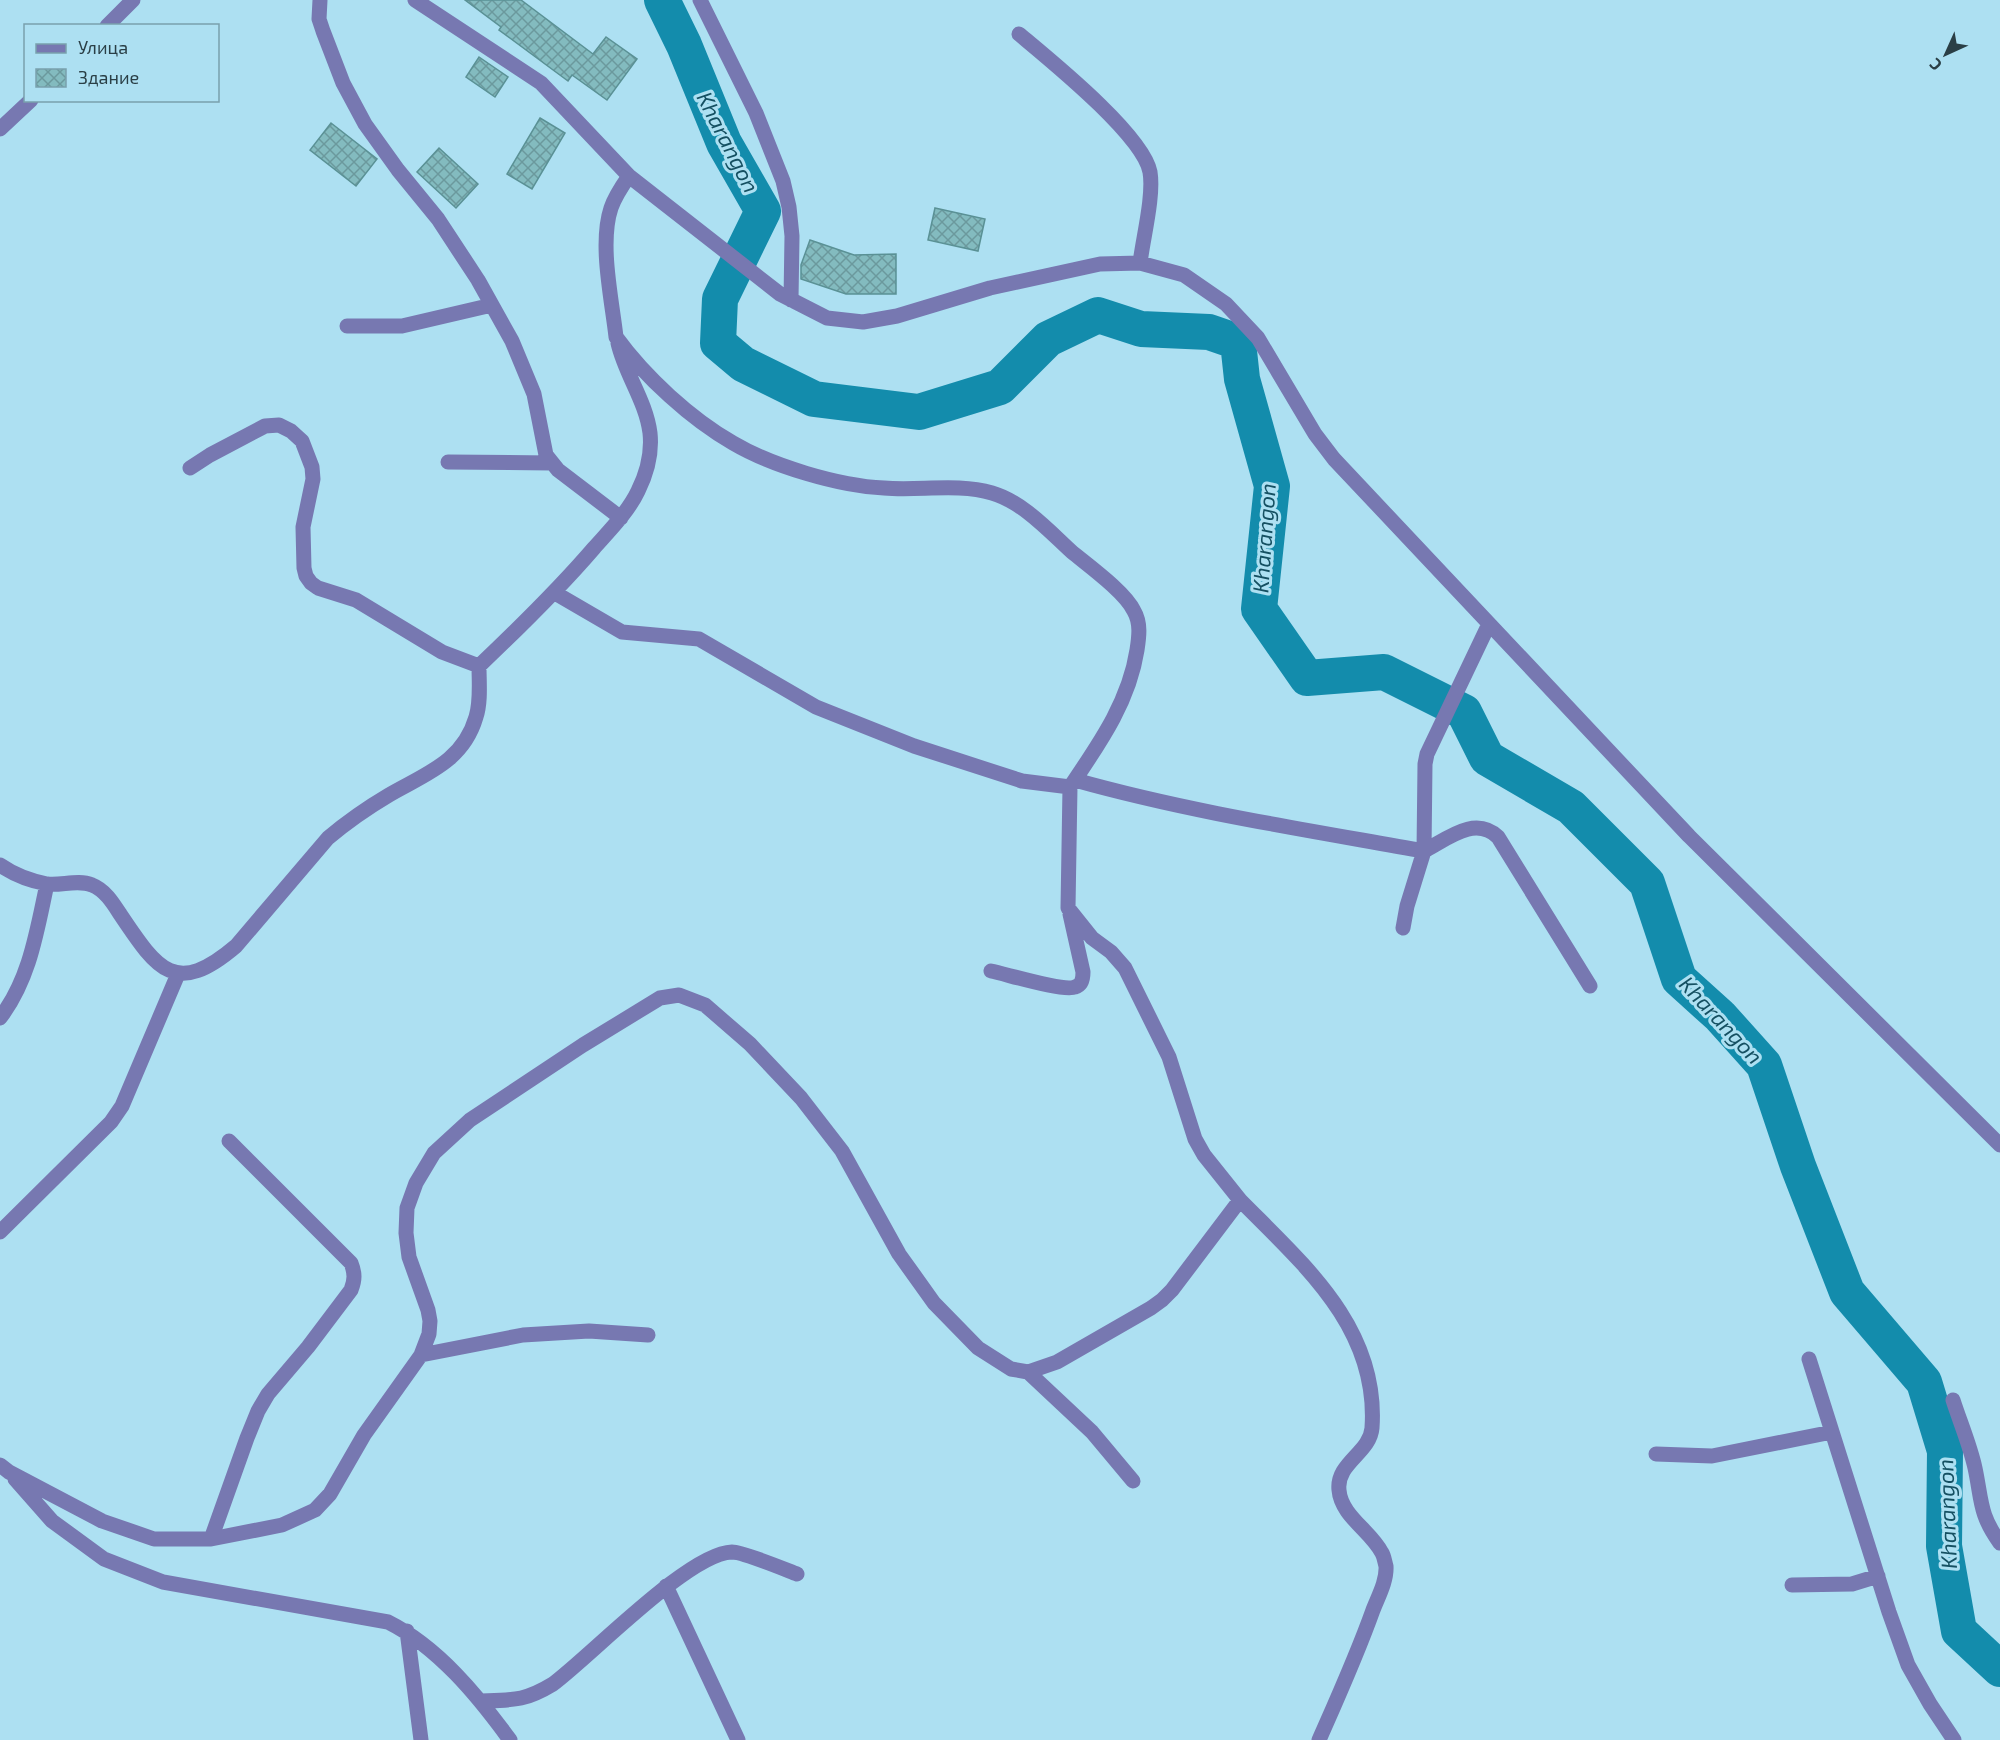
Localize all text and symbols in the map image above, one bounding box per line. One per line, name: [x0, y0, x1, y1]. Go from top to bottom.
legend: [24, 24, 219, 102]
north arrow: [1916, 24, 1976, 84]
text: Улица: [78, 36, 128, 58]
text: С: [1925, 55, 1945, 75]
text: Здание: [78, 66, 139, 88]
water label: Kharangon: [692, 87, 765, 196]
water label: Kharangon: [1246, 482, 1280, 594]
water label: Kharangon: [1675, 970, 1769, 1068]
water label: Kharangon: [1931, 1459, 1961, 1569]

